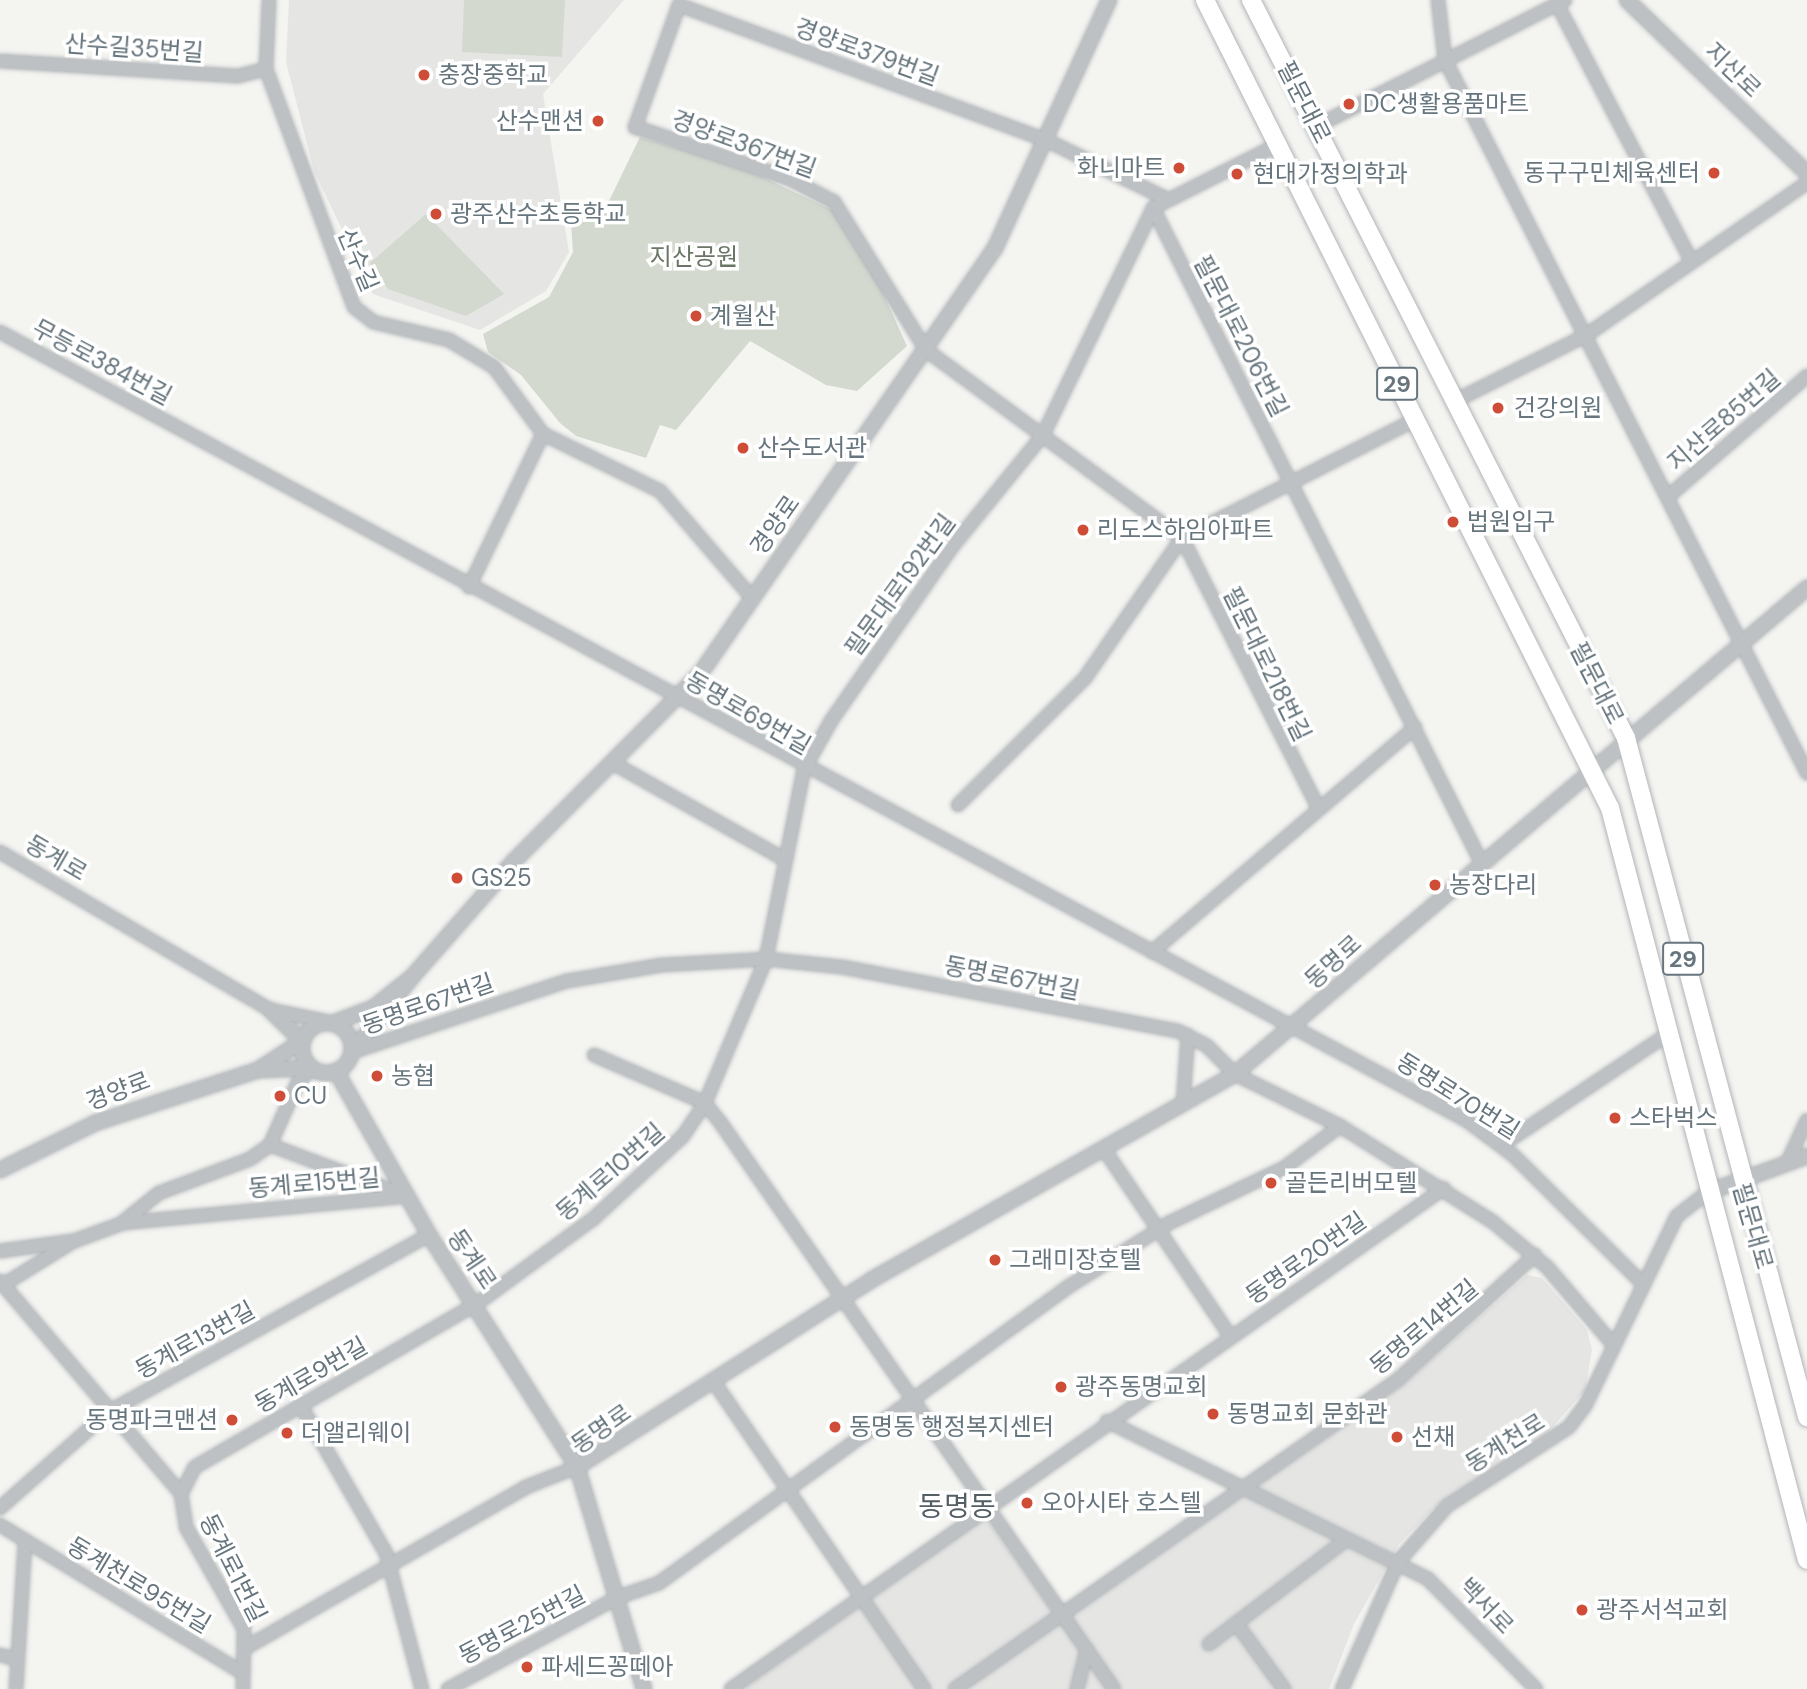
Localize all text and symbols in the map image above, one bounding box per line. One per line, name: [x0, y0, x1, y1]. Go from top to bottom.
street label: 경양로379번길: [791, 13, 943, 91]
street label: 산수길35번길: [64, 29, 204, 67]
street label: 지산로: [1699, 37, 1767, 103]
street label: 필문대로: [1271, 56, 1337, 148]
place label: 충장중학교: [438, 61, 548, 89]
marker: 충장중학교: [416, 67, 432, 83]
place label: DC생활용품마트: [1363, 90, 1529, 118]
marker: DC생활용품마트: [1341, 96, 1357, 112]
street label: 경양로367번길: [668, 105, 820, 183]
place label: 산수맨션: [496, 107, 584, 135]
marker: 산수맨션: [590, 113, 606, 129]
place label: 화니마트: [1077, 154, 1165, 182]
place label: 동구구민체육센터: [1523, 159, 1700, 187]
marker: 화니마트: [1171, 160, 1187, 176]
place label: 현대가정의학과: [1253, 160, 1408, 188]
marker: 현대가정의학과: [1227, 164, 1247, 184]
marker: 동구구민체육센터: [1706, 165, 1722, 181]
place label: 광주산수초등학교: [450, 200, 627, 228]
marker: 광주산수초등학교: [428, 206, 444, 222]
street label: 산수길: [332, 224, 384, 296]
park label: 지산공원: [650, 243, 738, 271]
street label: 필문대로206번길: [1188, 250, 1294, 422]
place label: 계월산: [710, 302, 776, 330]
marker: 계월산: [688, 308, 704, 324]
street label: 무등로384번길: [27, 313, 177, 411]
street label: 지산로85번길: [1662, 363, 1786, 477]
road number: 29: [1376, 364, 1418, 404]
place label: 건강의원: [1514, 394, 1602, 422]
marker: 건강의원: [1488, 398, 1508, 418]
place label: 산수도서관: [757, 434, 867, 462]
marker: 산수도서관: [735, 440, 751, 456]
street label: 경양로: [744, 490, 806, 560]
street label: 필문대로192번길: [839, 508, 961, 662]
place label: 법원입구: [1467, 508, 1555, 536]
marker: 법원입구: [1445, 514, 1461, 530]
place label: 리도스하임아파트: [1097, 516, 1274, 544]
marker: 리도스하임아파트: [1075, 522, 1091, 538]
street label: 필문대로218번길: [1217, 582, 1317, 746]
street label: 필문대로: [1564, 637, 1630, 729]
street label: 동명로69번길: [680, 666, 816, 760]
street label: 동계로: [20, 829, 92, 887]
place label: GS25: [471, 864, 532, 892]
marker: GS25: [449, 870, 465, 886]
place label: 농장다리: [1449, 871, 1537, 899]
marker: 농장다리: [1427, 877, 1443, 893]
street label: 동명로: [1299, 929, 1367, 995]
road number: 29: [1662, 940, 1704, 978]
street label: 동명로67번길: [942, 951, 1082, 1005]
street label: 동명로67번길: [358, 968, 498, 1040]
street label: 동명로70번길: [1391, 1047, 1525, 1145]
place label: 농협: [391, 1062, 435, 1090]
street label: 경양로: [82, 1066, 154, 1116]
marker: 농협: [369, 1068, 385, 1084]
place label: CU: [294, 1082, 327, 1110]
marker: CU: [272, 1088, 288, 1104]
place label: 스타벅스: [1629, 1104, 1717, 1132]
marker: 스타벅스: [1607, 1110, 1623, 1126]
street label: 동계로10번길: [550, 1117, 670, 1227]
street label: 동계로15번길: [247, 1163, 381, 1203]
place label: 골든리버모텔: [1285, 1169, 1417, 1197]
marker: 골든리버모텔: [1263, 1175, 1279, 1191]
street label: 필문대로: [1727, 1180, 1779, 1272]
street label: 동명로20번길: [1240, 1206, 1372, 1310]
street label: 동계로: [442, 1223, 502, 1295]
place label: 그래미장호텔: [1009, 1246, 1141, 1274]
marker: 그래미장호텔: [987, 1252, 1003, 1268]
street label: 동명로14번길: [1364, 1273, 1484, 1381]
street label: 동계로13번길: [130, 1295, 260, 1385]
street label: 동계로9번길: [249, 1331, 373, 1419]
place label: 광주동명교회: [1075, 1373, 1207, 1401]
marker: 광주동명교회: [1053, 1379, 1069, 1395]
street label: 동명로: [566, 1398, 636, 1460]
place label: 동명교회 문화관: [1227, 1400, 1388, 1428]
place label: 동명파크맨션: [86, 1406, 218, 1434]
marker: 동명교회 문화관: [1205, 1406, 1221, 1422]
street label: 동계천로: [1460, 1407, 1550, 1479]
marker: 동명파크맨션: [224, 1412, 240, 1428]
place label: 동명동 행정복지센터: [849, 1413, 1054, 1441]
place label: 더앨리웨이: [301, 1419, 411, 1447]
marker: 동명동 행정복지센터: [827, 1419, 843, 1435]
place label: 선채: [1411, 1423, 1455, 1451]
marker: 더앨리웨이: [279, 1425, 295, 1441]
marker: 선채: [1389, 1429, 1405, 1445]
place label: 오아시타 호스텔: [1041, 1489, 1202, 1517]
district label: 동명동: [918, 1490, 996, 1524]
marker: 오아시타 호스텔: [1019, 1495, 1035, 1511]
street label: 동계로1번길: [193, 1509, 273, 1627]
street label: 동계천로95번길: [62, 1531, 216, 1639]
street label: 백서로: [1453, 1572, 1519, 1640]
street label: 동명로25번길: [454, 1580, 590, 1670]
place label: 광주서석교회: [1596, 1596, 1728, 1624]
marker: 광주서석교회: [1574, 1602, 1590, 1618]
place label: 파세드꽁떼아: [541, 1653, 673, 1681]
marker: 파세드꽁떼아: [519, 1659, 535, 1675]

